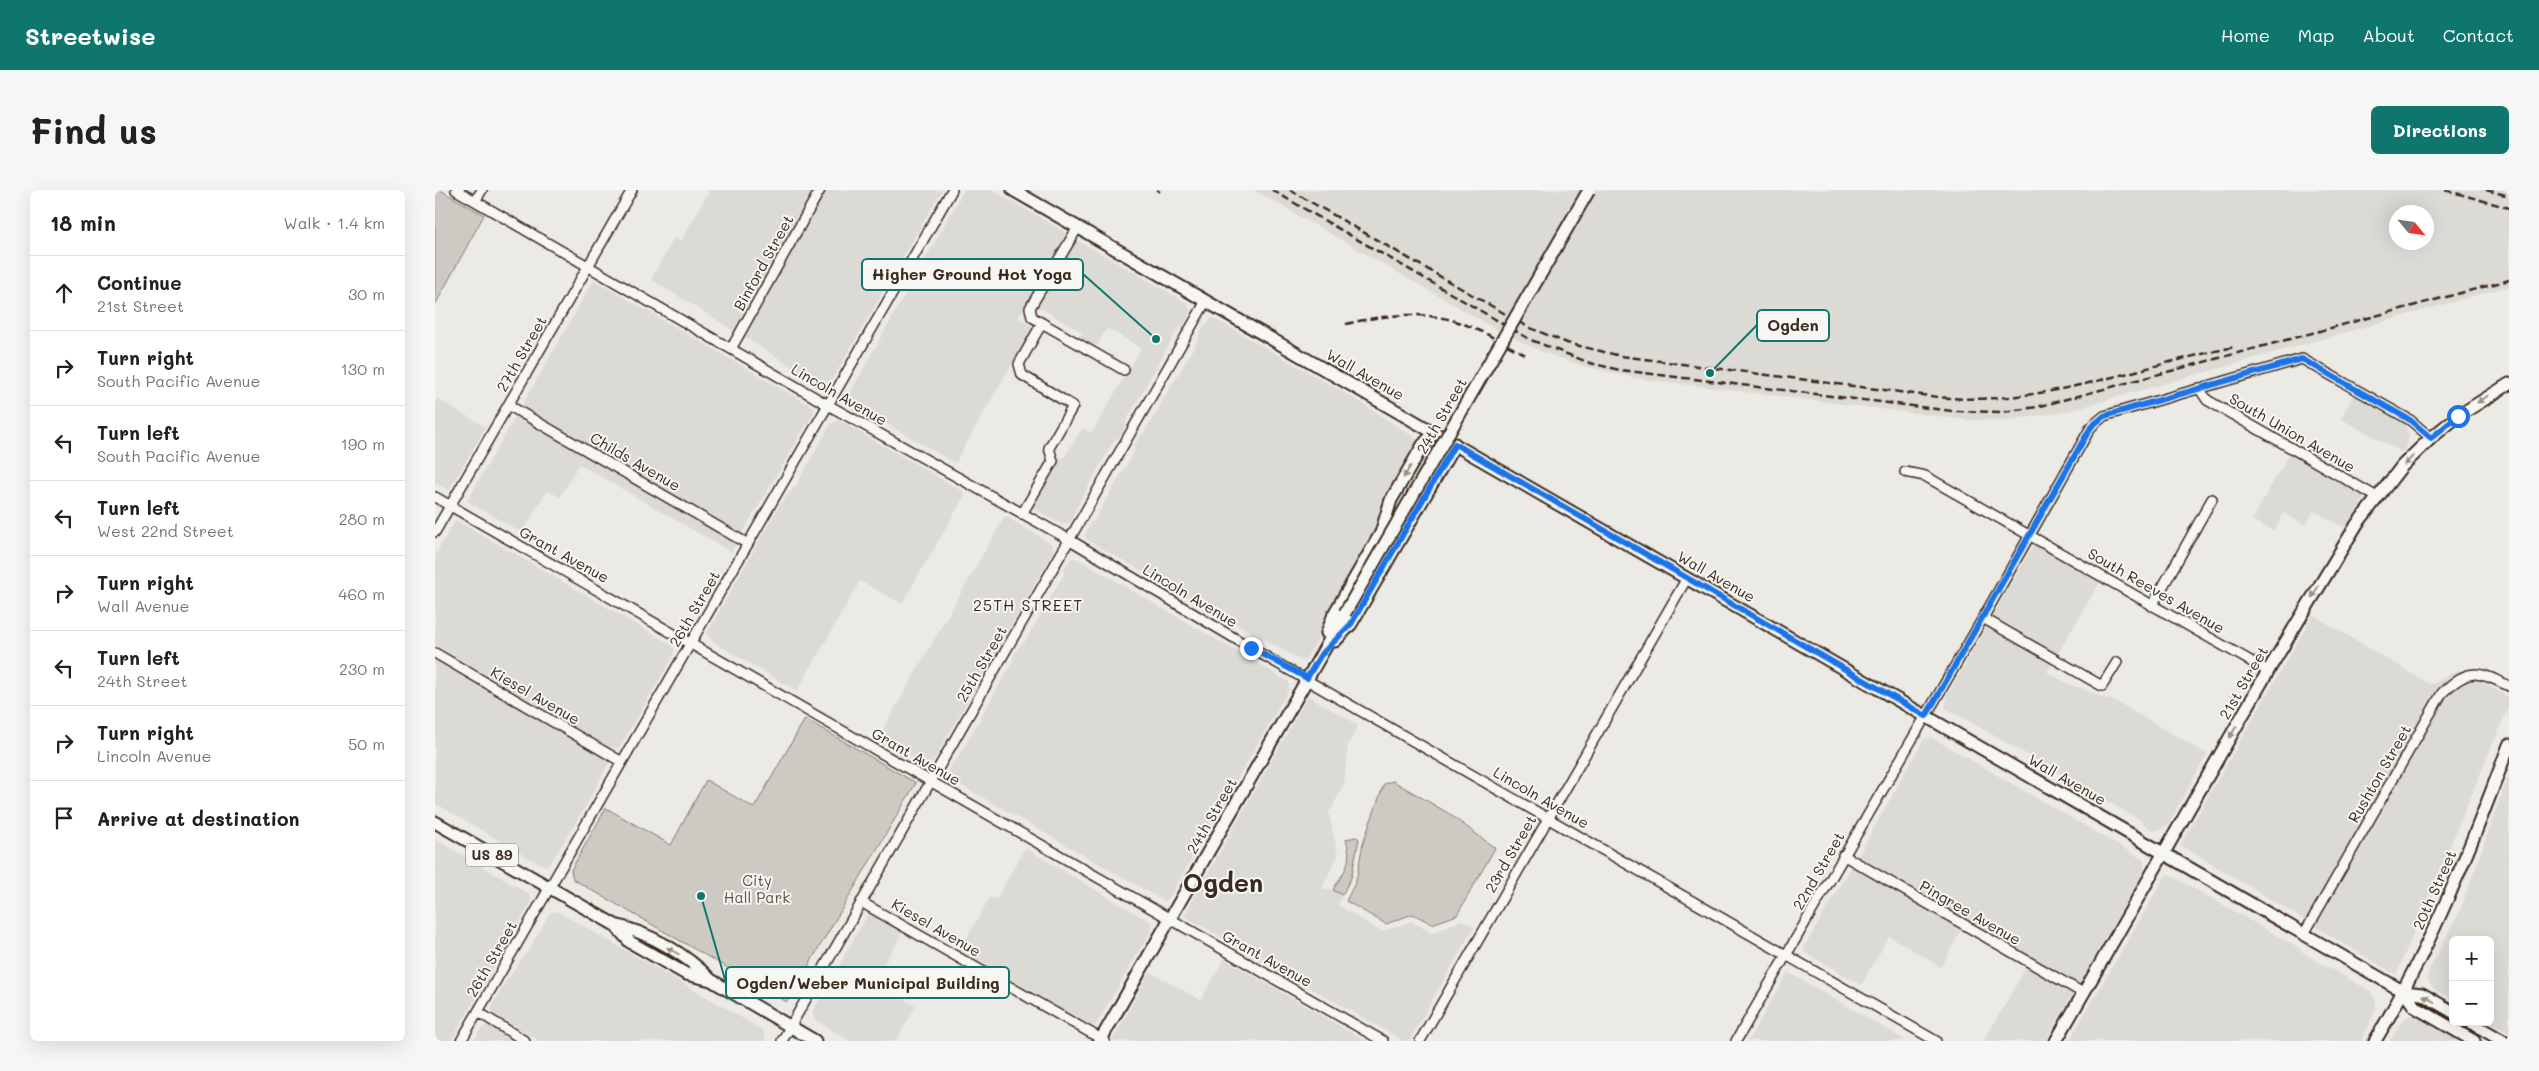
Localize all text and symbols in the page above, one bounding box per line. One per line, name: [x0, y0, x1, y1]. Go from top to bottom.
text: Streetwise: [25, 20, 155, 51]
text: Home: [2221, 23, 2270, 47]
text: Map: [2298, 23, 2334, 47]
text: About: [2362, 23, 2415, 47]
text: Contact: [2443, 23, 2514, 47]
button: Directions: [2371, 106, 2509, 154]
text: Find us: [30, 107, 157, 153]
north arrow: [2389, 205, 2434, 250]
text: 18 min: [50, 209, 116, 236]
street label: Binford Street: [729, 211, 798, 314]
text: Walk · 1.4 km: [284, 212, 385, 233]
callout: Higher Ground Hot Yoga: [862, 259, 1083, 290]
text: Higher Ground Hot Yoga: [872, 263, 1072, 284]
text: Continue: [97, 270, 182, 295]
icon: ahead: [50, 279, 78, 307]
text: 30 m: [348, 283, 385, 304]
text: 21st Street: [97, 295, 184, 316]
callout: Ogden: [1757, 310, 1829, 341]
street label: 27th Street: [491, 312, 551, 395]
text: Ogden: [1767, 314, 1819, 335]
street label: Wall Avenue: [1323, 344, 1408, 404]
text: Turn right: [97, 345, 194, 370]
icon: right: [50, 354, 78, 382]
text: 130 m: [341, 358, 385, 379]
street label: Lincoln Avenue: [788, 359, 891, 430]
text: South Pacific Avenue: [97, 370, 261, 391]
street label: 24th Street: [1411, 374, 1471, 457]
street label: South Union Avenue: [2226, 388, 2359, 476]
one-way arrow: [2476, 394, 2490, 404]
route start: [2447, 405, 2470, 428]
text: Turn left: [97, 420, 180, 445]
street label: Childs Avenue: [587, 427, 684, 495]
icon: left: [50, 429, 78, 457]
text: 190 m: [341, 433, 385, 454]
text: South Pacific Avenue: [97, 445, 261, 466]
one-way arrow: [2403, 454, 2415, 466]
one-way arrow: [1403, 465, 1412, 478]
text: Turn left: [97, 495, 180, 520]
icon: left: [50, 504, 78, 532]
text: 280 m: [339, 508, 385, 529]
text: West 22nd Street: [97, 520, 234, 541]
street label: Grant Avenue: [516, 521, 613, 587]
street label: South Reeves Avenue: [2084, 543, 2229, 637]
street label: Wall Avenue: [1674, 546, 1759, 606]
street label: Lincoln Avenue: [1139, 559, 1242, 631]
street label: 26th Street: [664, 567, 724, 650]
text: Turn right: [97, 570, 194, 595]
icon: right: [50, 579, 78, 607]
text: 460 m: [338, 583, 385, 604]
one-way arrow: [2311, 586, 2320, 599]
district label: 25TH STREET: [973, 594, 1083, 615]
text: Wall Avenue: [97, 595, 190, 616]
street label: 25th Street: [951, 622, 1011, 705]
route end: [1240, 637, 1263, 660]
street label: 21st Street: [2214, 642, 2272, 723]
text: Turn left: [97, 645, 180, 670]
icon: left: [50, 654, 78, 682]
text: 230 m: [339, 658, 385, 679]
street label: Kiesel Avenue: [487, 661, 584, 729]
text: 24th Street: [97, 670, 187, 691]
text: Turn right: [97, 720, 194, 745]
street label: Rushton Street: [2343, 721, 2415, 826]
street label: Grant Avenue: [868, 723, 965, 790]
one-way arrow: [2228, 726, 2237, 739]
icon: right: [50, 729, 78, 757]
text: 50 m: [348, 733, 385, 754]
text: Lincoln Avenue: [97, 745, 211, 766]
street label: Wall Avenue: [2025, 749, 2110, 809]
street label: Lincoln Avenue: [1490, 762, 1593, 833]
street label: 24th Street: [1181, 774, 1241, 857]
icon: arrive: [50, 804, 78, 832]
text: Arrive at destination: [97, 806, 300, 831]
street label: 23rd Street: [1480, 811, 1540, 896]
street label: 22nd Street: [1788, 828, 1849, 913]
road number: US 89: [466, 844, 518, 866]
street label: 20th Street: [2408, 847, 2461, 933]
district label: Ogden: [1183, 866, 1263, 898]
park label: City Hall Park: [724, 870, 790, 907]
street label: Pingree Avenue: [1916, 875, 2025, 949]
street label: Kiesel Avenue: [888, 893, 985, 961]
street label: 26th Street: [461, 917, 521, 1000]
street label: Grant Avenue: [1219, 925, 1316, 991]
map controls: [2449, 936, 2494, 1026]
button: +: [2449, 936, 2494, 981]
one-way arrow: [666, 946, 679, 955]
callout: Ogden/Weber Municipal Building: [726, 967, 1009, 998]
text: Ogden/Weber Municipal Building: [736, 972, 1000, 993]
button: −: [2449, 981, 2494, 1026]
one-way arrow: [2422, 995, 2437, 1003]

